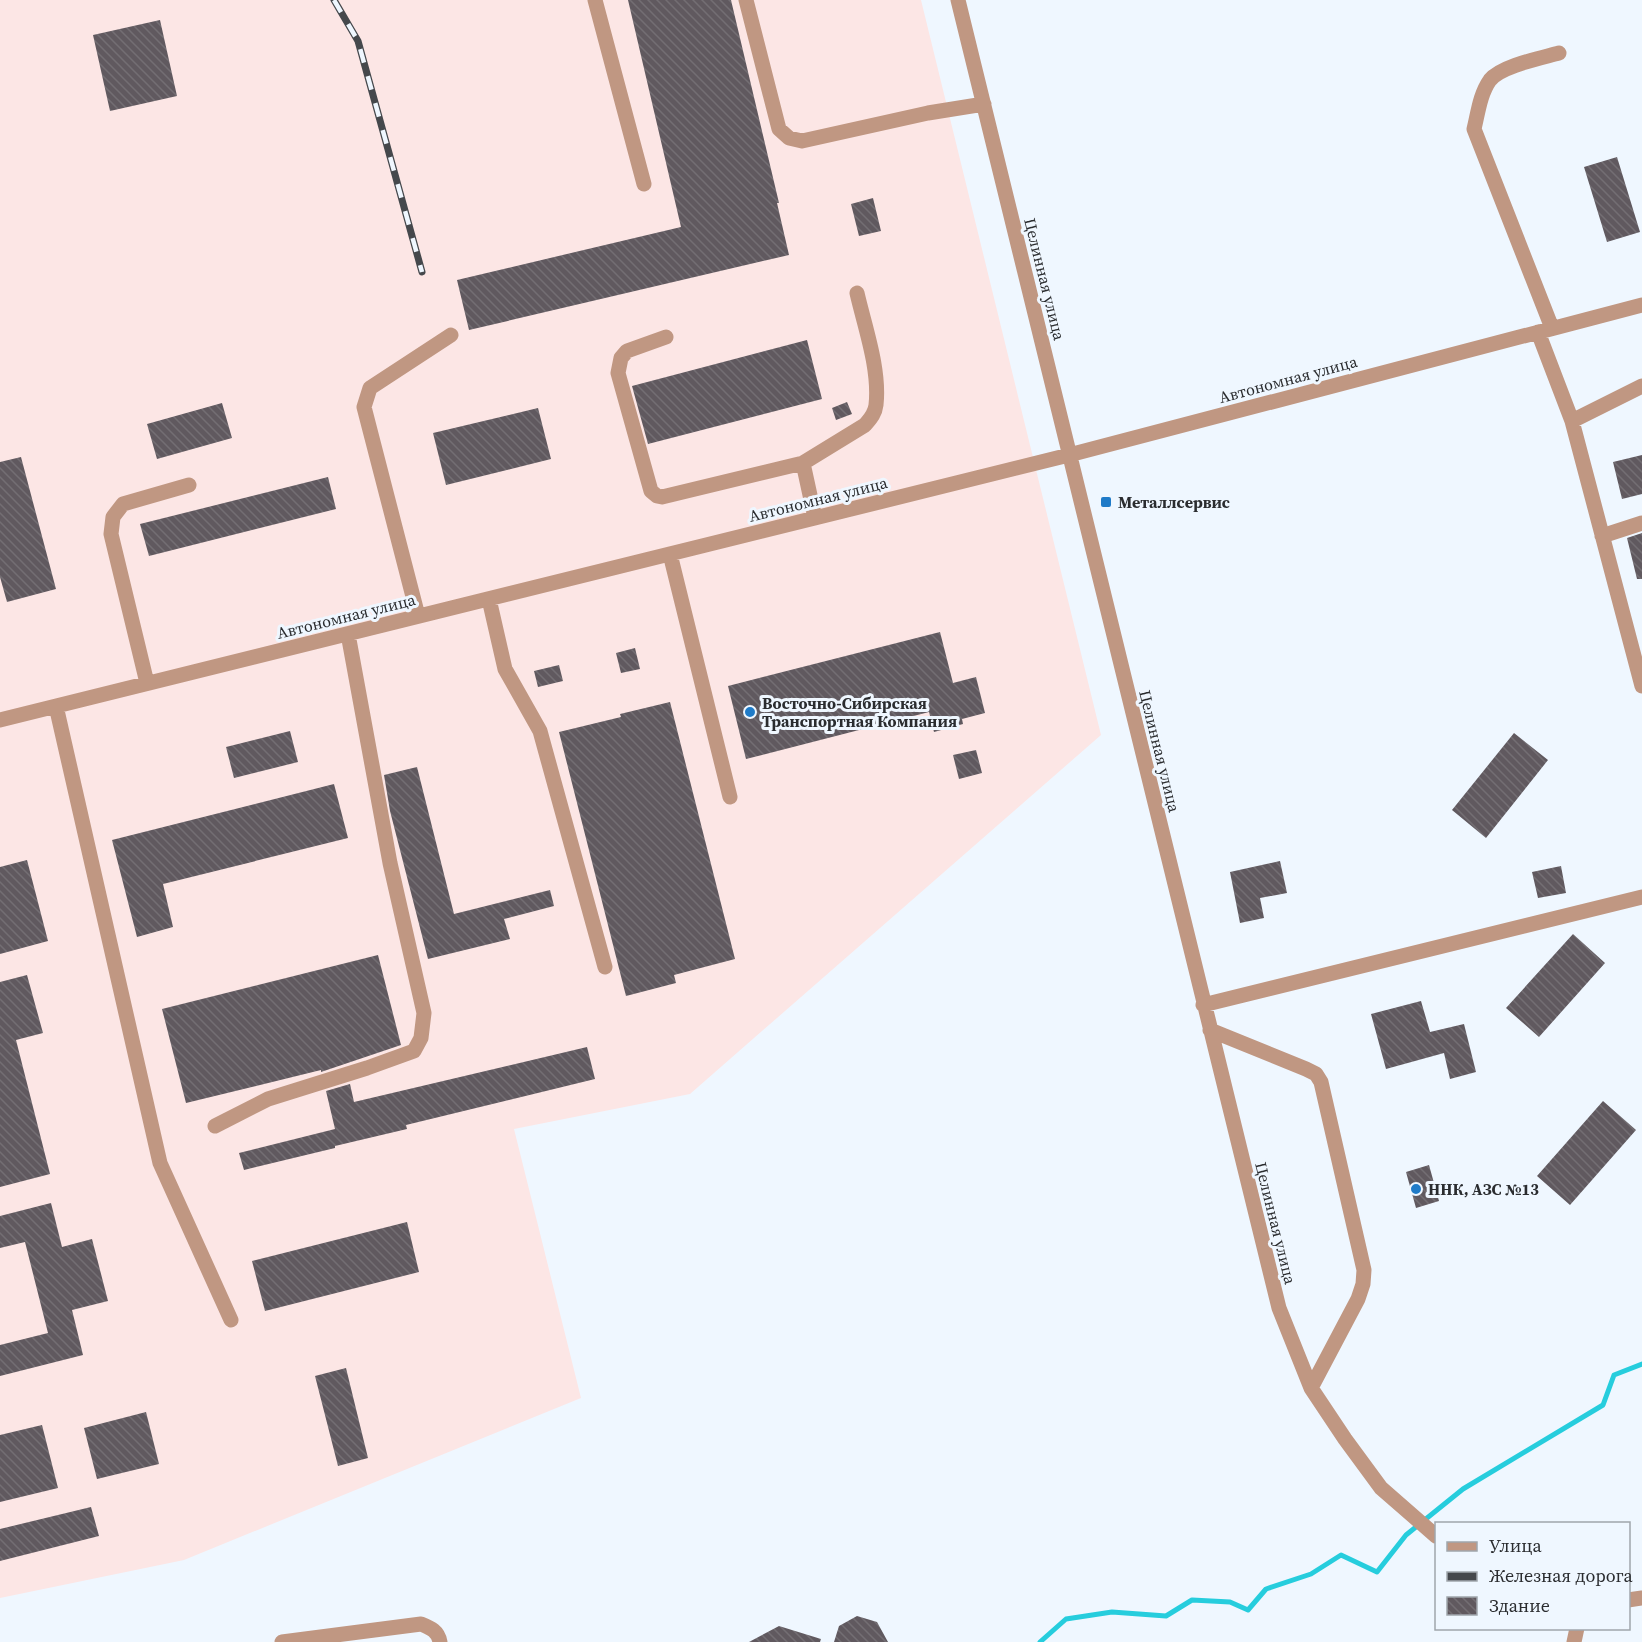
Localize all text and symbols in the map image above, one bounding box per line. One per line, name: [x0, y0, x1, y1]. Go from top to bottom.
street label: Целинная улица: [1019, 216, 1071, 343]
street label: Автономная улица: [1216, 350, 1360, 408]
street label: Автономная улица: [746, 471, 891, 527]
place label: Металлсервис: [1118, 491, 1230, 513]
marker: Металлсервис: [1099, 495, 1113, 509]
street label: Автономная улица: [274, 588, 419, 644]
street label: Целинная улица: [1134, 688, 1186, 815]
place label: Восточно-Сибирская Транспортная Компания: [762, 692, 957, 732]
marker: Восточно-Сибирская Транспортная Компания: [743, 705, 757, 719]
street label: Целинная улица: [1250, 1160, 1302, 1287]
place label: ННК, АЗС №13: [1428, 1178, 1539, 1200]
marker: ННК, АЗС №13: [1409, 1182, 1423, 1196]
legend: [1435, 1522, 1630, 1630]
text: Улица: [1489, 1533, 1542, 1558]
text: Железная дорога: [1489, 1563, 1634, 1588]
text: Здание: [1489, 1593, 1550, 1618]

